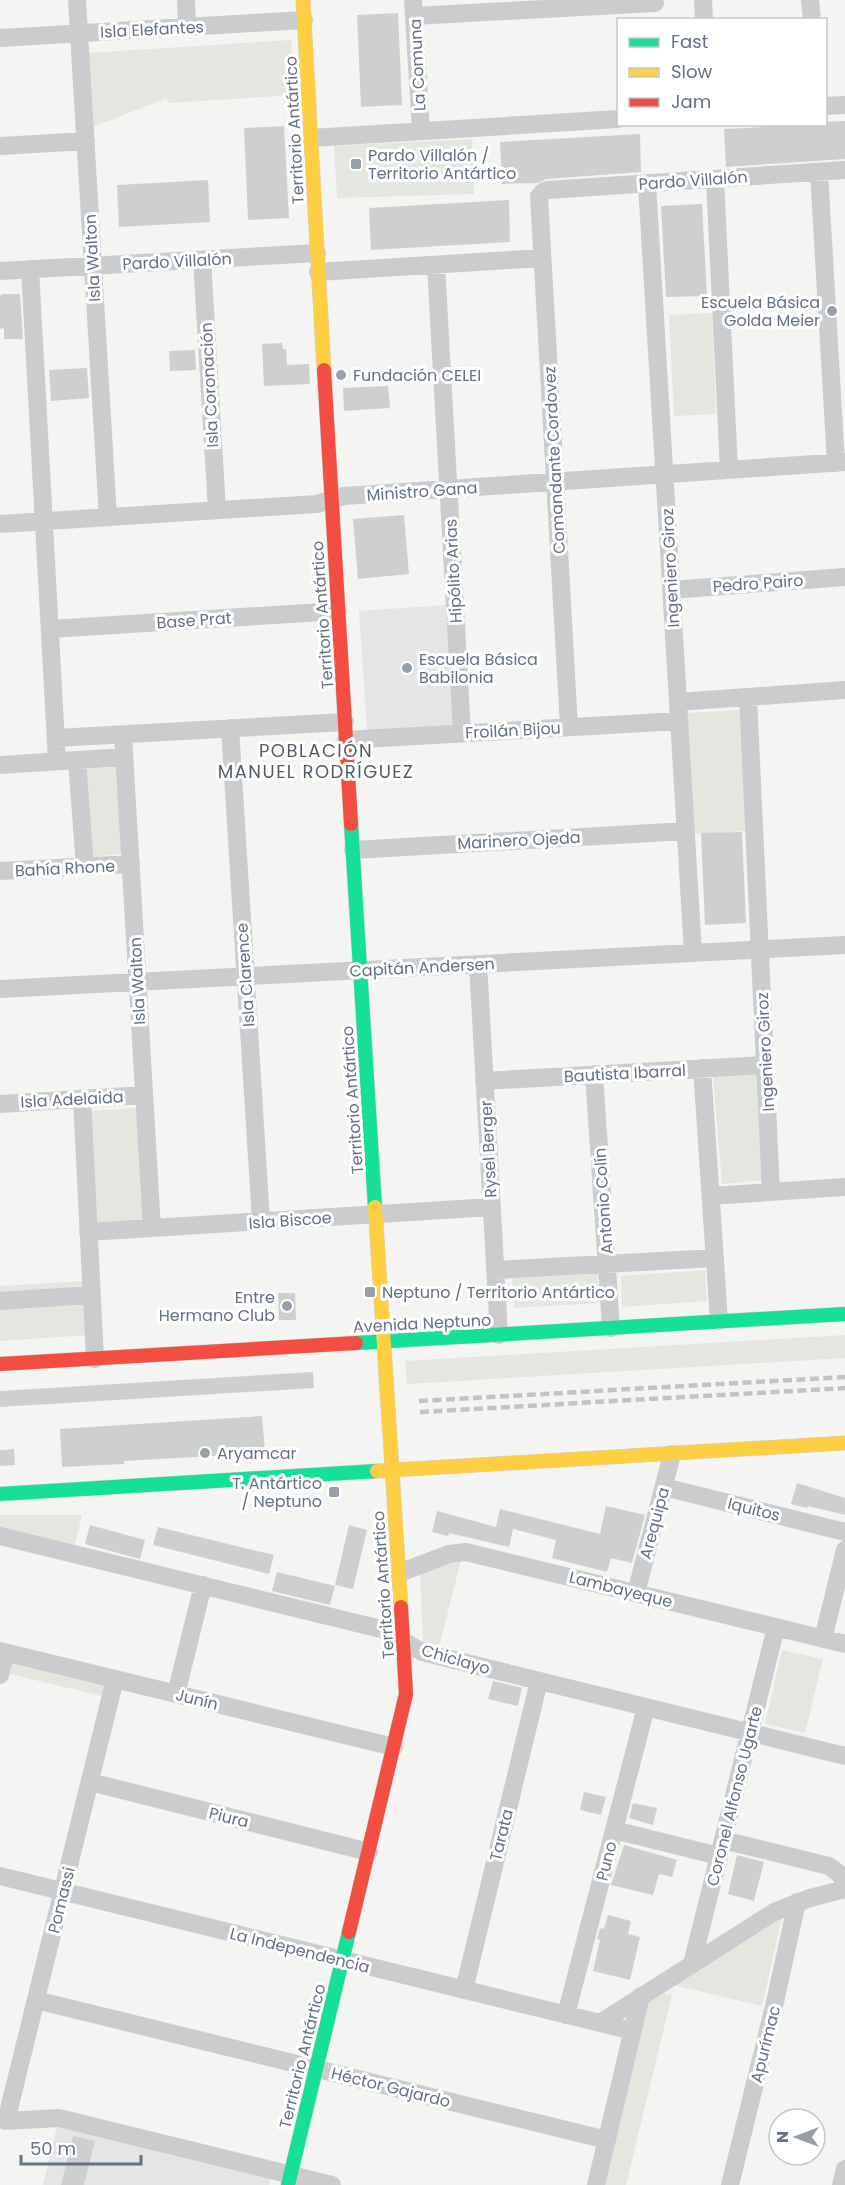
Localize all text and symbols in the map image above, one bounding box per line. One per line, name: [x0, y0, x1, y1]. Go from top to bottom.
street label: Isla Elefantes: [100, 15, 204, 44]
street label: La Comuna: [404, 18, 431, 112]
legend: [617, 18, 827, 126]
text: Fast: [671, 29, 708, 54]
street label: Territorio Antártico: [279, 55, 310, 205]
text: Slow: [671, 59, 713, 84]
text: Jam: [671, 89, 711, 114]
place label: Pardo Villalón / Territorio Antártico: [368, 144, 516, 185]
marker: Pardo Villalón / Territorio Antártico: [349, 157, 363, 171]
street label: Pardo Villalón: [638, 165, 748, 196]
street label: Isla Walton: [79, 213, 106, 303]
street label: Pardo Villalón: [122, 247, 232, 276]
place label: Escuela Básica Golda Meier: [701, 291, 820, 332]
marker: Escuela Básica Golda Meier: [825, 304, 839, 318]
street label: Isla Coronación: [195, 322, 224, 448]
place label: Fundación CELEI: [353, 364, 481, 387]
street label: Comandante Cordovez: [538, 366, 571, 554]
marker: Fundación CELEI: [334, 368, 348, 382]
street label: Ministro Gana: [366, 476, 478, 507]
street label: Ingeniero Giroz: [656, 508, 685, 628]
street label: Hipólito Arias: [439, 518, 468, 624]
street label: Territorio Antártico: [306, 540, 339, 690]
street label: Pedro Pairo: [712, 569, 804, 598]
street label: Base Prat: [156, 606, 232, 635]
place label: Escuela Básica Babilonia: [419, 648, 538, 689]
marker: Escuela Básica Babilonia: [400, 661, 414, 675]
street label: Froilán Bijou: [465, 717, 561, 744]
district label: POBLACIÓN MANUEL RODRÍGUEZ: [218, 738, 414, 784]
street label: Marinero Ojeda: [457, 826, 581, 855]
street label: Bahía Rhone: [14, 854, 116, 883]
street label: Isla Clarence: [230, 922, 261, 1028]
street label: Isla Walton: [124, 936, 151, 1026]
street label: Capitán Andersen: [349, 952, 495, 983]
street label: Ingeniero Giroz: [751, 992, 780, 1112]
street label: Territorio Antártico: [336, 1025, 369, 1175]
street label: Bautista Ibarral: [563, 1059, 687, 1088]
street label: Isla Adelaida: [20, 1085, 124, 1114]
street label: Rysel Berger: [474, 1100, 503, 1198]
street label: Antonio Colín: [588, 1147, 619, 1255]
street label: Isla Biscoe: [248, 1206, 332, 1235]
place label: Neptuno / Territorio Antártico: [382, 1281, 615, 1304]
marker: Neptuno / Territorio Antártico: [363, 1285, 377, 1299]
place label: Entre Hermano Club: [159, 1286, 275, 1327]
marker: Entre Hermano Club: [280, 1299, 294, 1313]
street label: Avenida Neptuno: [352, 1308, 492, 1339]
place label: Aryamcar: [217, 1442, 297, 1465]
marker: Aryamcar: [198, 1446, 212, 1460]
place label: T. Antártico / Neptuno: [232, 1472, 322, 1513]
marker: T. Antártico / Neptuno: [327, 1485, 341, 1499]
street label: Arequipa: [634, 1485, 675, 1562]
street label: Iquitos: [725, 1492, 783, 1527]
street label: Territorio Antártico: [367, 1510, 400, 1660]
street label: Lambayeque: [567, 1566, 675, 1613]
street label: Chiclayo: [419, 1639, 493, 1680]
street label: Junín: [173, 1683, 221, 1716]
street label: Coronel Alfonso Ugarte: [701, 1704, 768, 1888]
street label: Piura: [207, 1801, 251, 1834]
street label: Tarata: [484, 1807, 519, 1864]
street label: Puno: [590, 1839, 622, 1883]
street label: Pomassi: [42, 1865, 81, 1936]
street label: La Independencia: [228, 1922, 372, 1979]
street label: Territorio Antártico: [273, 1981, 332, 2131]
street label: Apurímac: [745, 2003, 786, 2085]
street label: Héctor Gajardo: [329, 2062, 453, 2113]
north arrow: [767, 2107, 827, 2167]
scale bar: [21, 2128, 141, 2166]
text: N: [771, 2131, 794, 2143]
text: 50 m: [30, 2136, 76, 2161]

